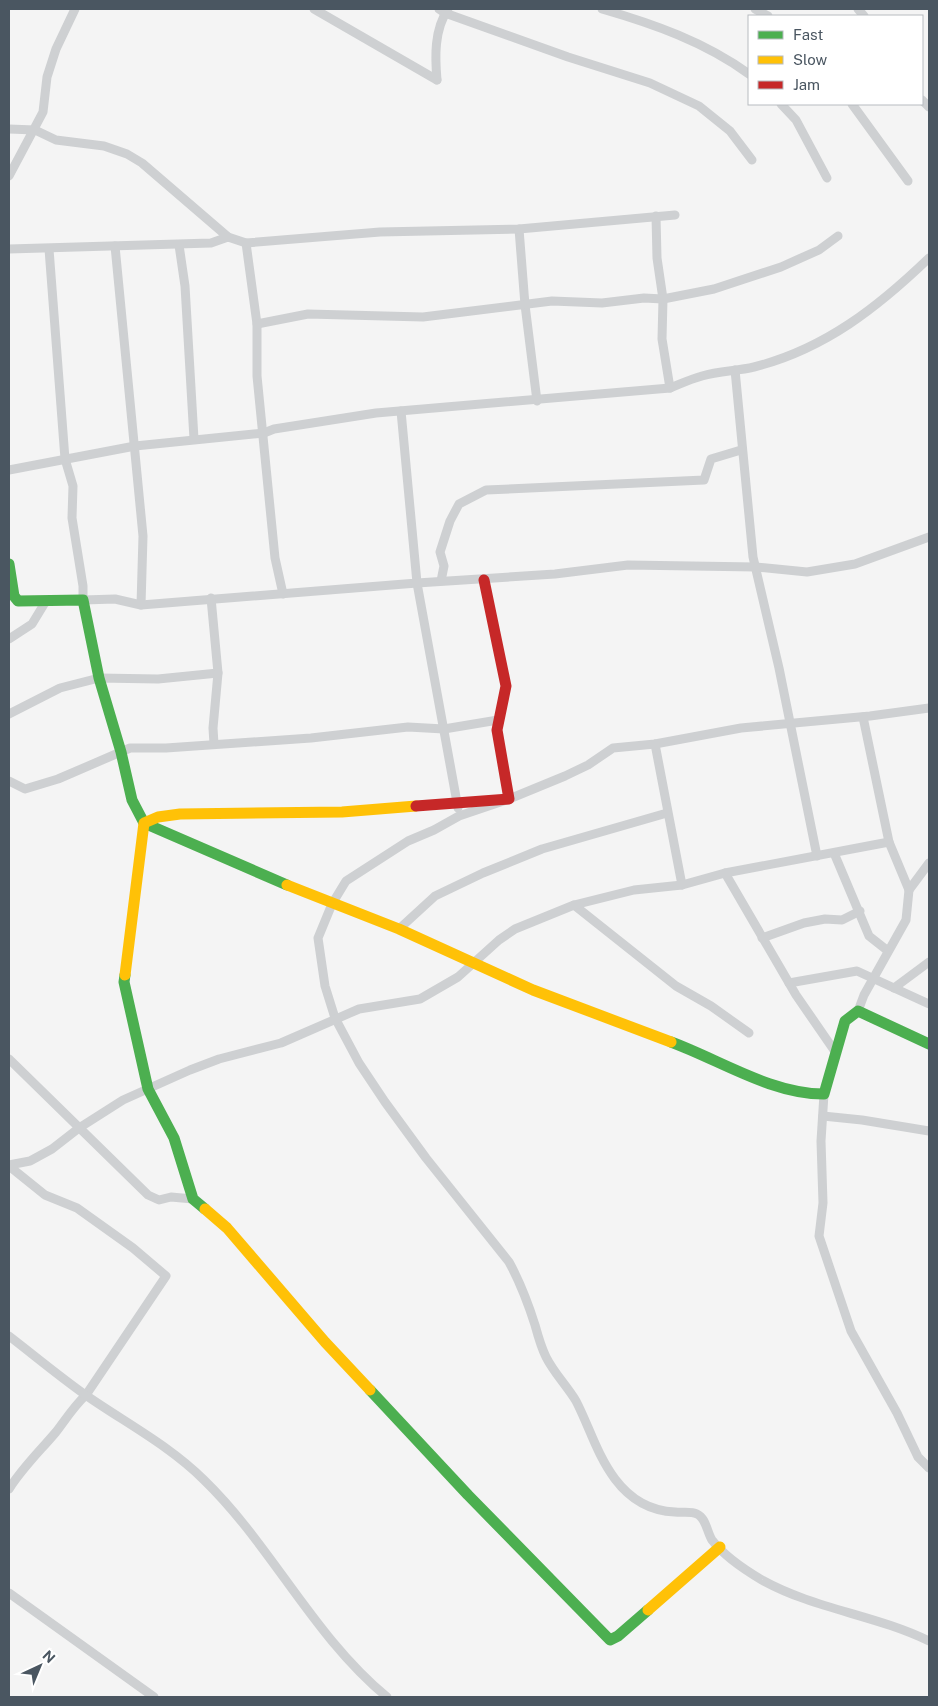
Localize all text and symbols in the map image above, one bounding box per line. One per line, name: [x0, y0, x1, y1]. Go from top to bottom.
legend: [748, 15, 923, 105]
text: Fast: [793, 26, 823, 43]
text: Slow: [793, 51, 828, 68]
text: Jam: [793, 76, 820, 93]
north arrow: [15, 1641, 65, 1691]
text: N: [40, 1647, 59, 1666]

